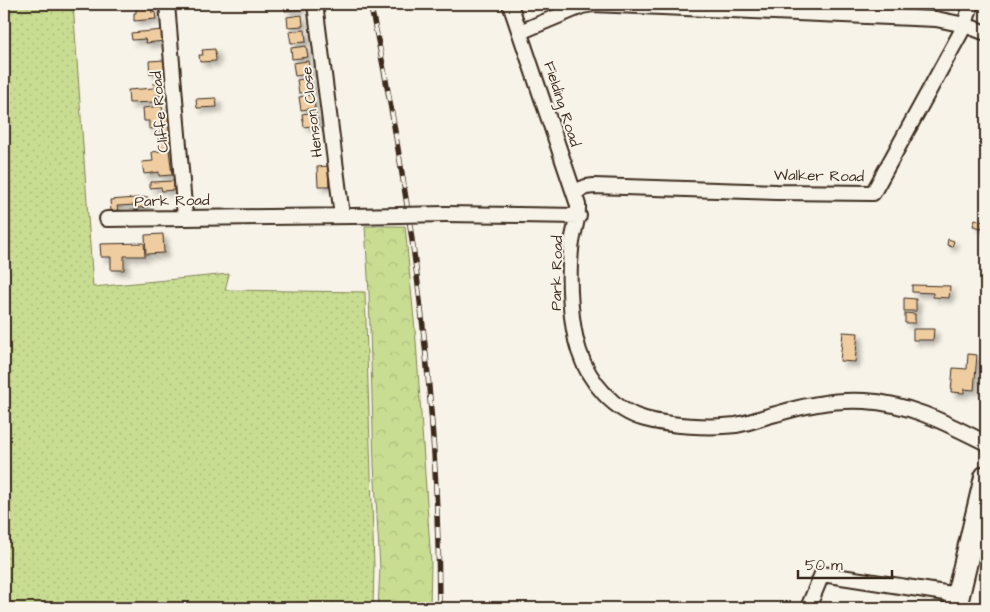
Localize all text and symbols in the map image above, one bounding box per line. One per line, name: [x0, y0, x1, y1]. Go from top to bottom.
street label: Fielding Road: [537, 59, 586, 150]
street label: Henson Close: [296, 65, 328, 159]
street label: Cliffe Road: [146, 70, 174, 154]
street label: Walker Road: [774, 165, 865, 187]
street label: Park Road: [134, 190, 210, 212]
street label: Park Road: [546, 235, 568, 311]
scale bar: [798, 547, 891, 579]
text: 50 m: [805, 555, 843, 576]

